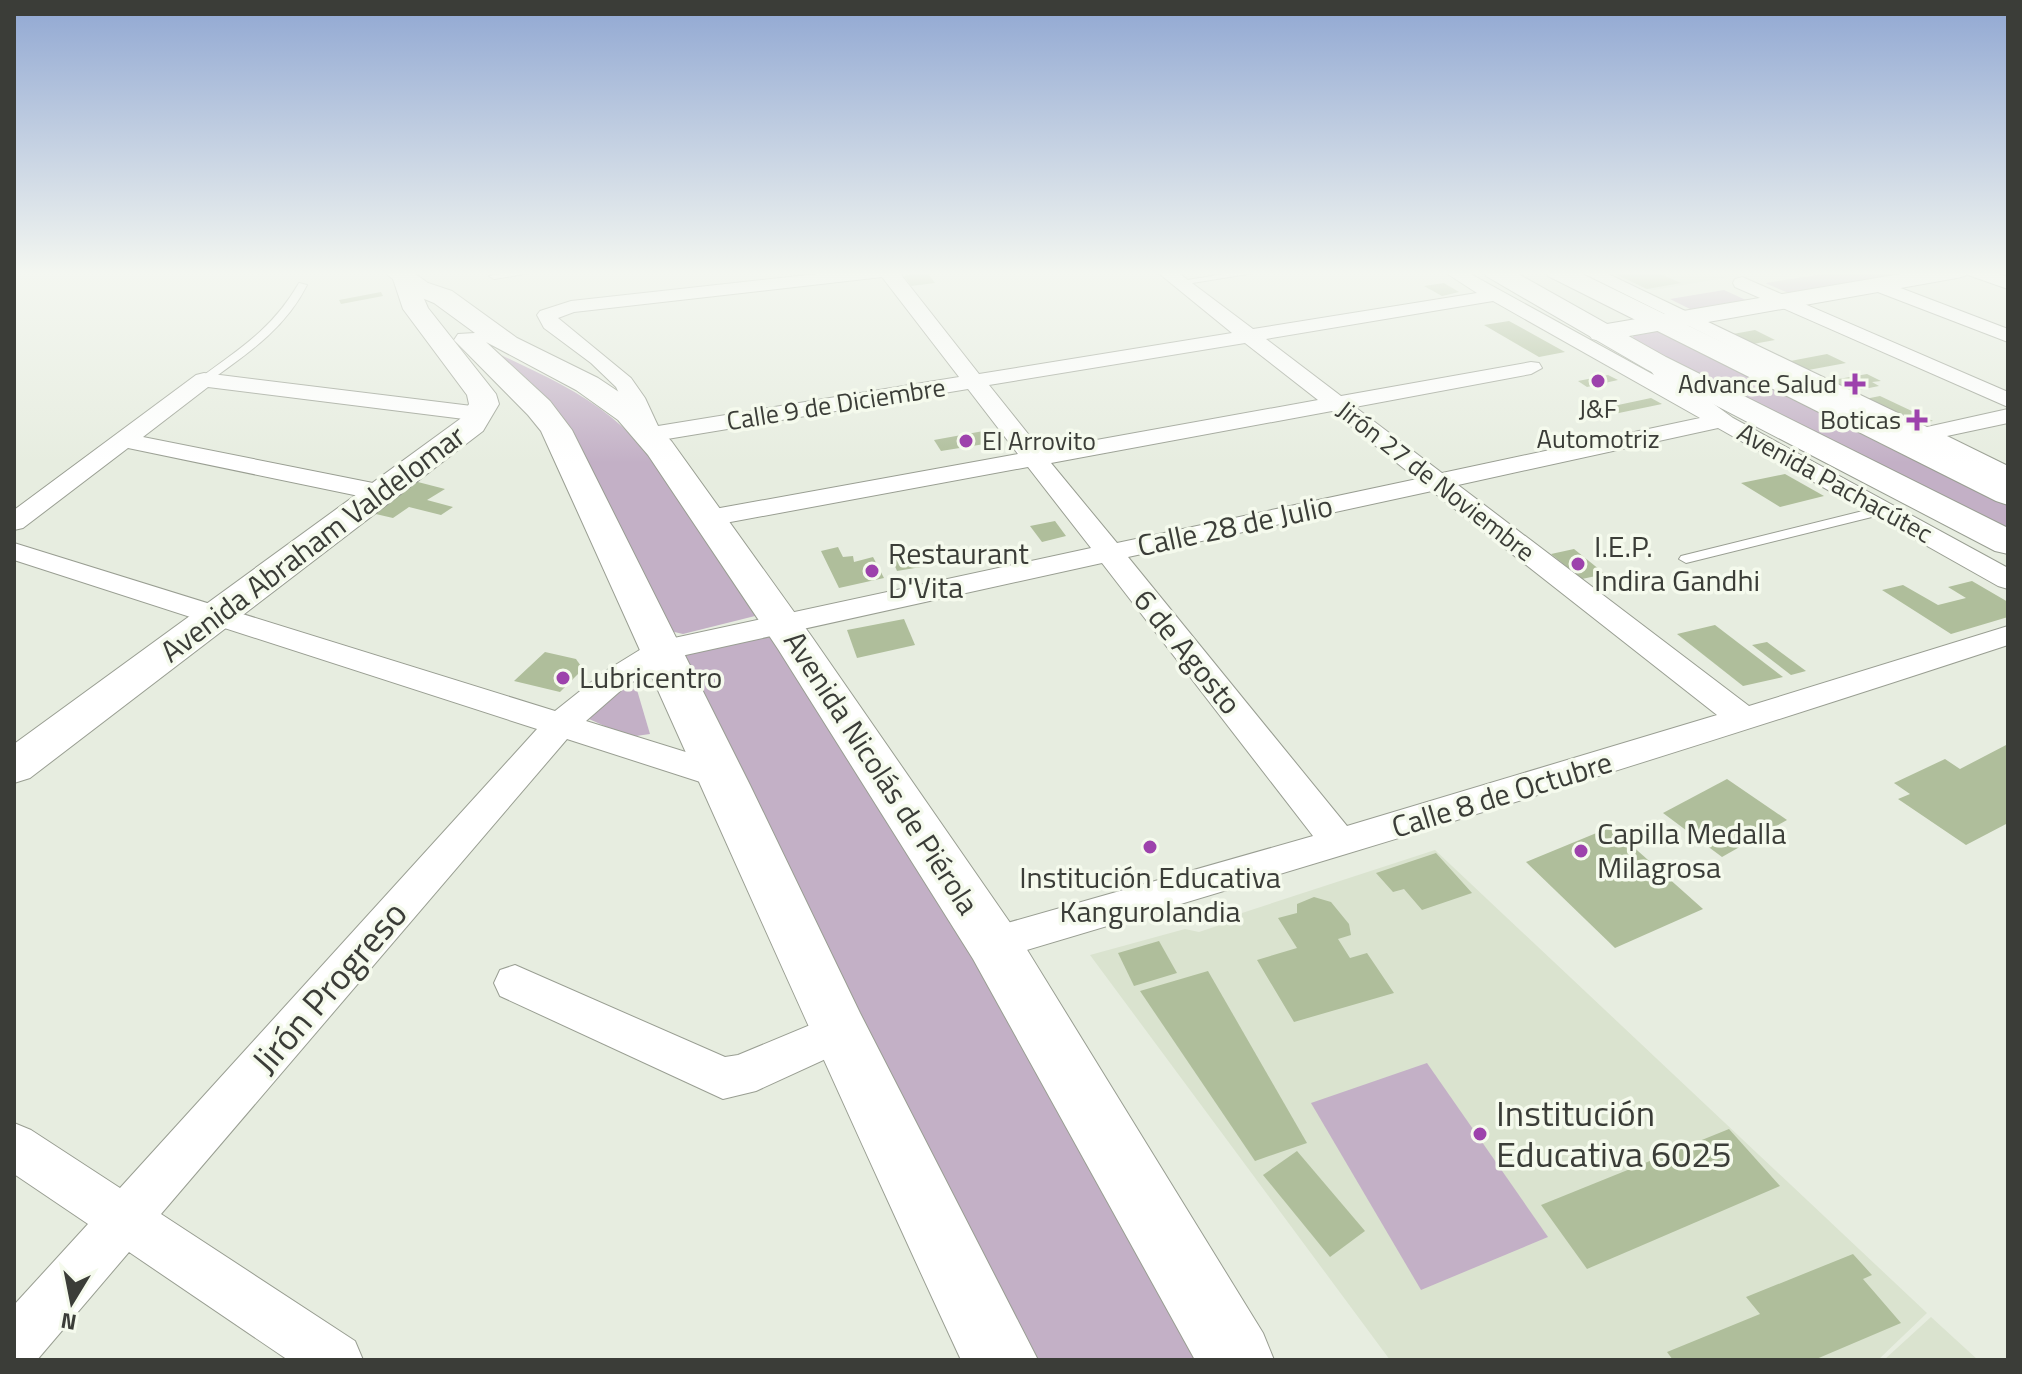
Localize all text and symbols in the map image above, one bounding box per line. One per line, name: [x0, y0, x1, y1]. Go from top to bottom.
place label: Advance Salud: [1678, 364, 1837, 403]
street label: Calle 9 de Diciembre: [724, 367, 948, 440]
marker: J&F Automotriz: [1589, 372, 1607, 390]
marker: Advance Salud: [1844, 373, 1866, 395]
place label: J&F Automotriz: [1536, 389, 1660, 458]
street label: Jirón 27 de Noviembre: [1329, 391, 1544, 571]
place label: Boticas: [1820, 400, 1901, 439]
marker: Boticas: [1908, 411, 1926, 429]
street label: Avenida Abraham Valdelomar: [150, 413, 475, 673]
street label: Avenida Pachacútec: [1730, 413, 1940, 552]
place label: El Arrovito: [982, 421, 1096, 460]
marker: El Arrovito: [957, 432, 975, 450]
street label: Calle 28 de Julio: [1133, 482, 1337, 568]
place label: I.E.P. Indira Gandhi: [1594, 523, 1760, 603]
place label: Restaurant D'Vita: [888, 530, 1029, 610]
marker: I.E.P. Indira Gandhi: [1569, 555, 1587, 573]
marker: Restaurant D'Vita: [863, 562, 881, 580]
street label: 6 de Agosto: [1123, 579, 1253, 724]
street label: Avenida Nicolás de Piérola: [773, 622, 991, 923]
place label: Lubricentro: [579, 654, 722, 700]
marker: Lubricentro: [554, 669, 572, 687]
street label: Calle 8 de Octubre: [1386, 739, 1618, 849]
place label: Capilla Medalla Milagrosa: [1597, 810, 1786, 890]
marker: Institución Educativa Kangurolandia: [1141, 838, 1159, 856]
marker: Capilla Medalla Milagrosa: [1572, 842, 1590, 860]
place label: Institución Educativa Kangurolandia: [1019, 854, 1281, 934]
street label: Jirón Progreso: [238, 888, 419, 1085]
place label: Institución Educativa 6025: [1496, 1085, 1732, 1181]
marker: Institución Educativa 6025: [1471, 1125, 1489, 1143]
north arrow: [32, 1262, 112, 1342]
text: N: [58, 1304, 79, 1340]

